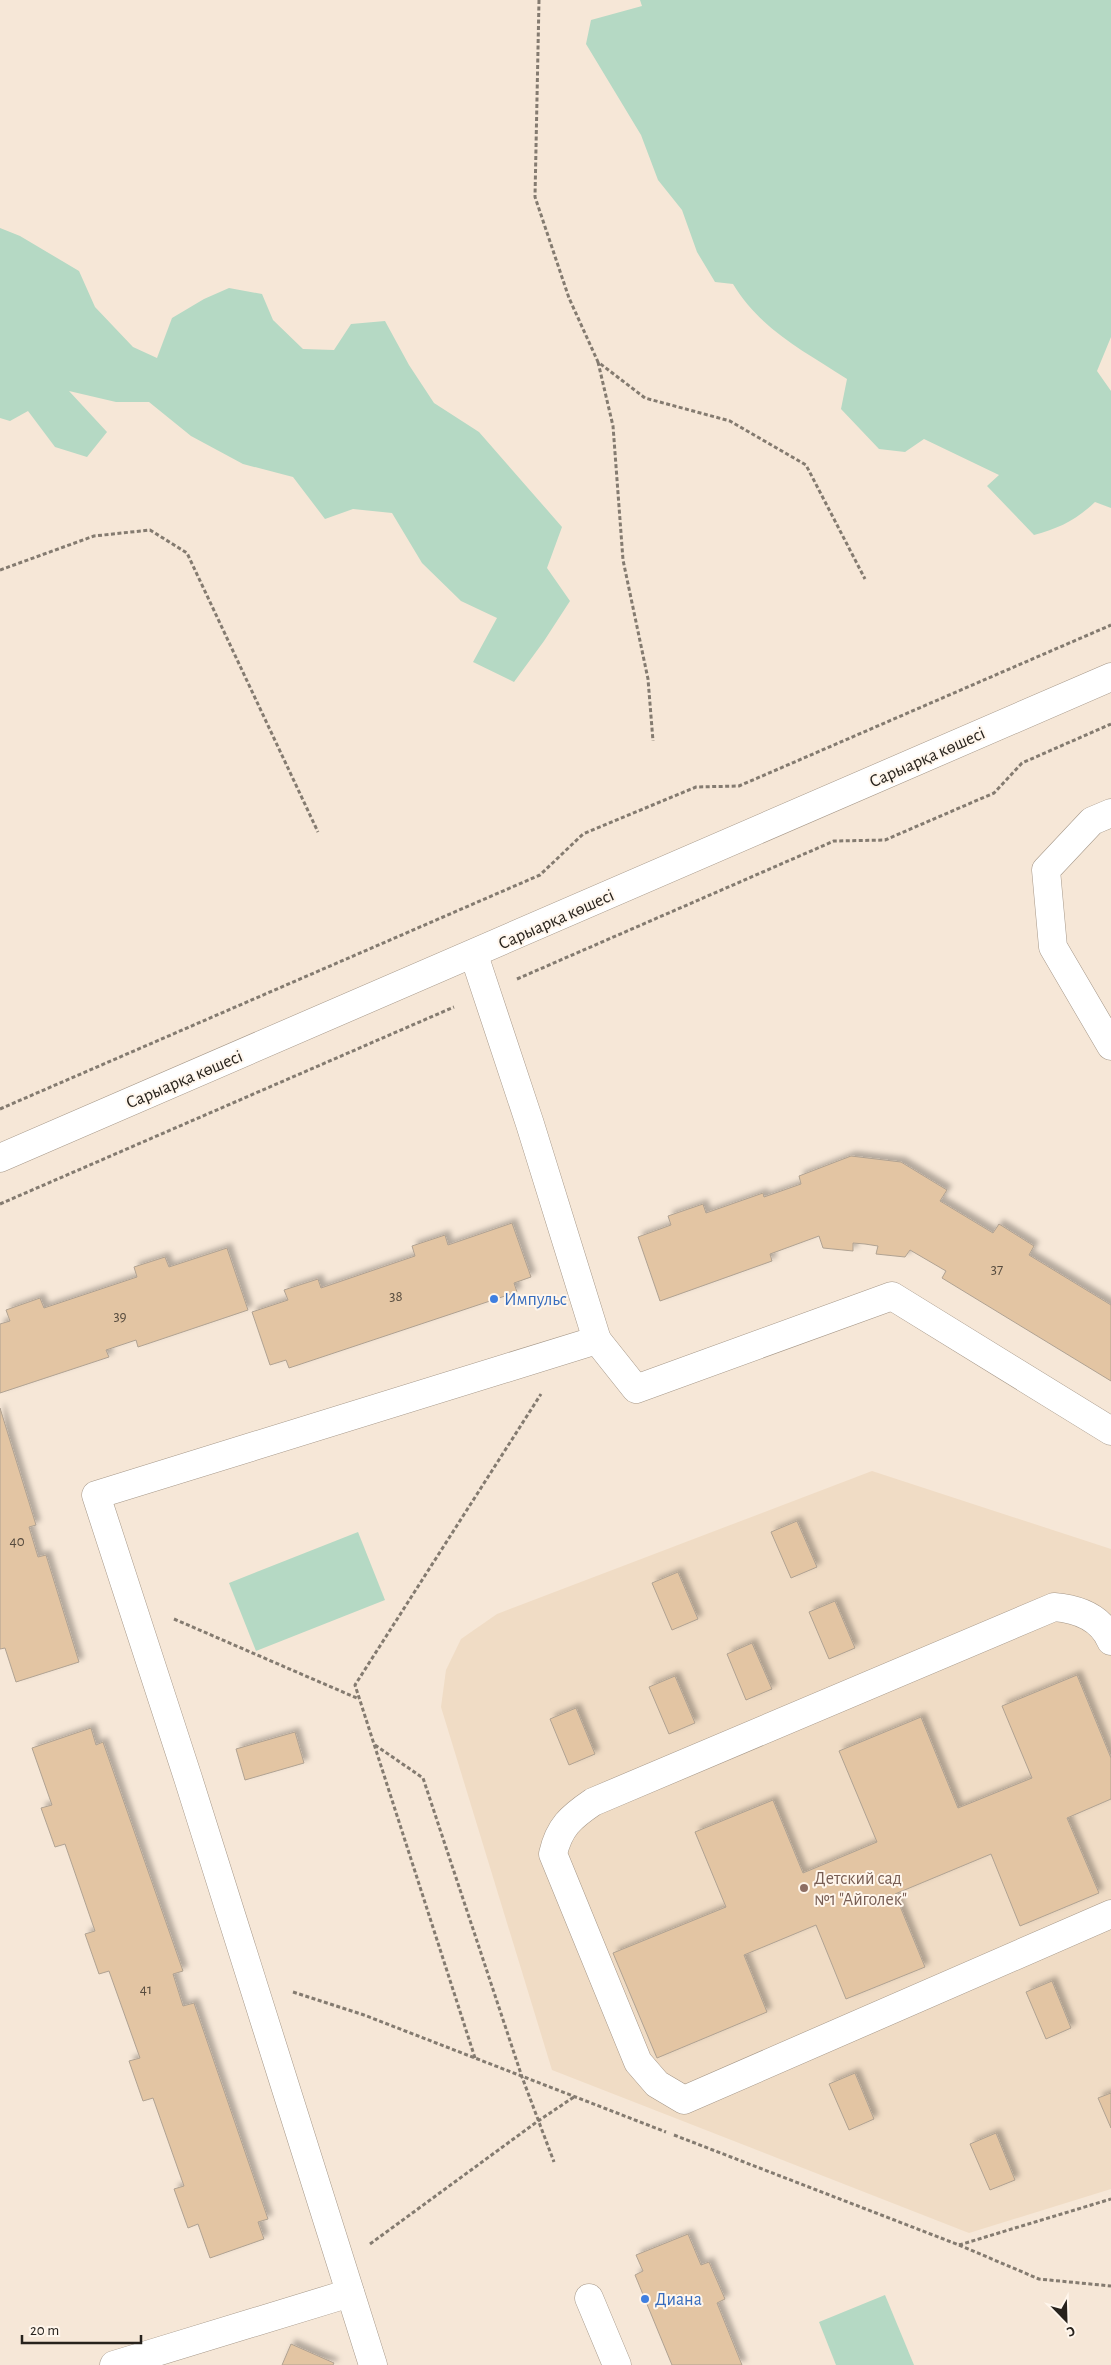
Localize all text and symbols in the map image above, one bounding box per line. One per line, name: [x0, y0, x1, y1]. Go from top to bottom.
street label: Сарыарқа көшесі: [867, 724, 988, 791]
street label: Сарыарқа көшесі: [496, 886, 617, 953]
street label: Сарыарқа көшесі: [124, 1047, 245, 1113]
house number: 37: [991, 1262, 1003, 1277]
house number: 38: [389, 1289, 403, 1304]
place label: Импульс: [504, 1291, 567, 1309]
marker: Импульс: [488, 1293, 500, 1305]
house number: 39: [113, 1309, 127, 1324]
house number: 40: [9, 1534, 25, 1549]
place label: Детский сад №1 "Айголек": [814, 1870, 907, 1909]
marker: Детский сад №1 "Айголек": [798, 1882, 810, 1894]
house number: 41: [140, 1982, 152, 1997]
place label: Диана: [655, 2291, 702, 2309]
marker: Диана: [639, 2293, 651, 2305]
north arrow: [1041, 2295, 1091, 2345]
scale bar: [22, 2312, 141, 2344]
text: 20 m: [30, 2323, 59, 2338]
text: С: [1064, 2323, 1077, 2339]

